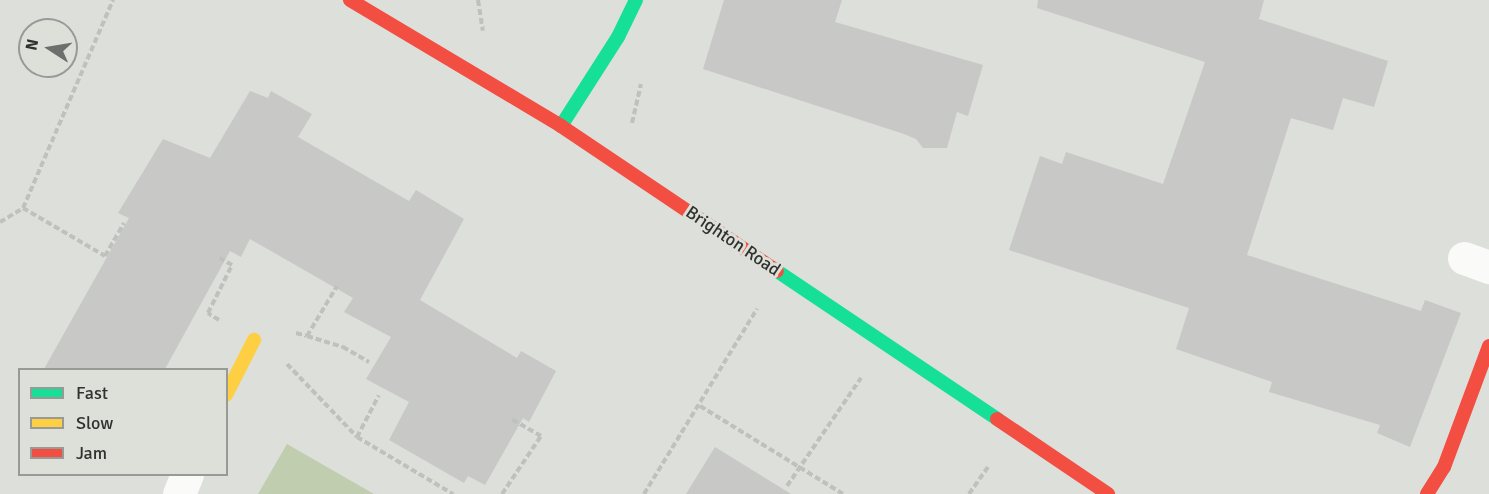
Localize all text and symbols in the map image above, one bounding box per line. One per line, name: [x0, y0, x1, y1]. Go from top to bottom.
north arrow: [18, 18, 78, 78]
text: N: [21, 37, 43, 52]
street label: Brighton Road: [682, 201, 784, 281]
legend: [18, 368, 228, 476]
text: Fast: [76, 382, 108, 404]
text: Slow: [76, 412, 113, 434]
text: Jam: [76, 442, 107, 464]

